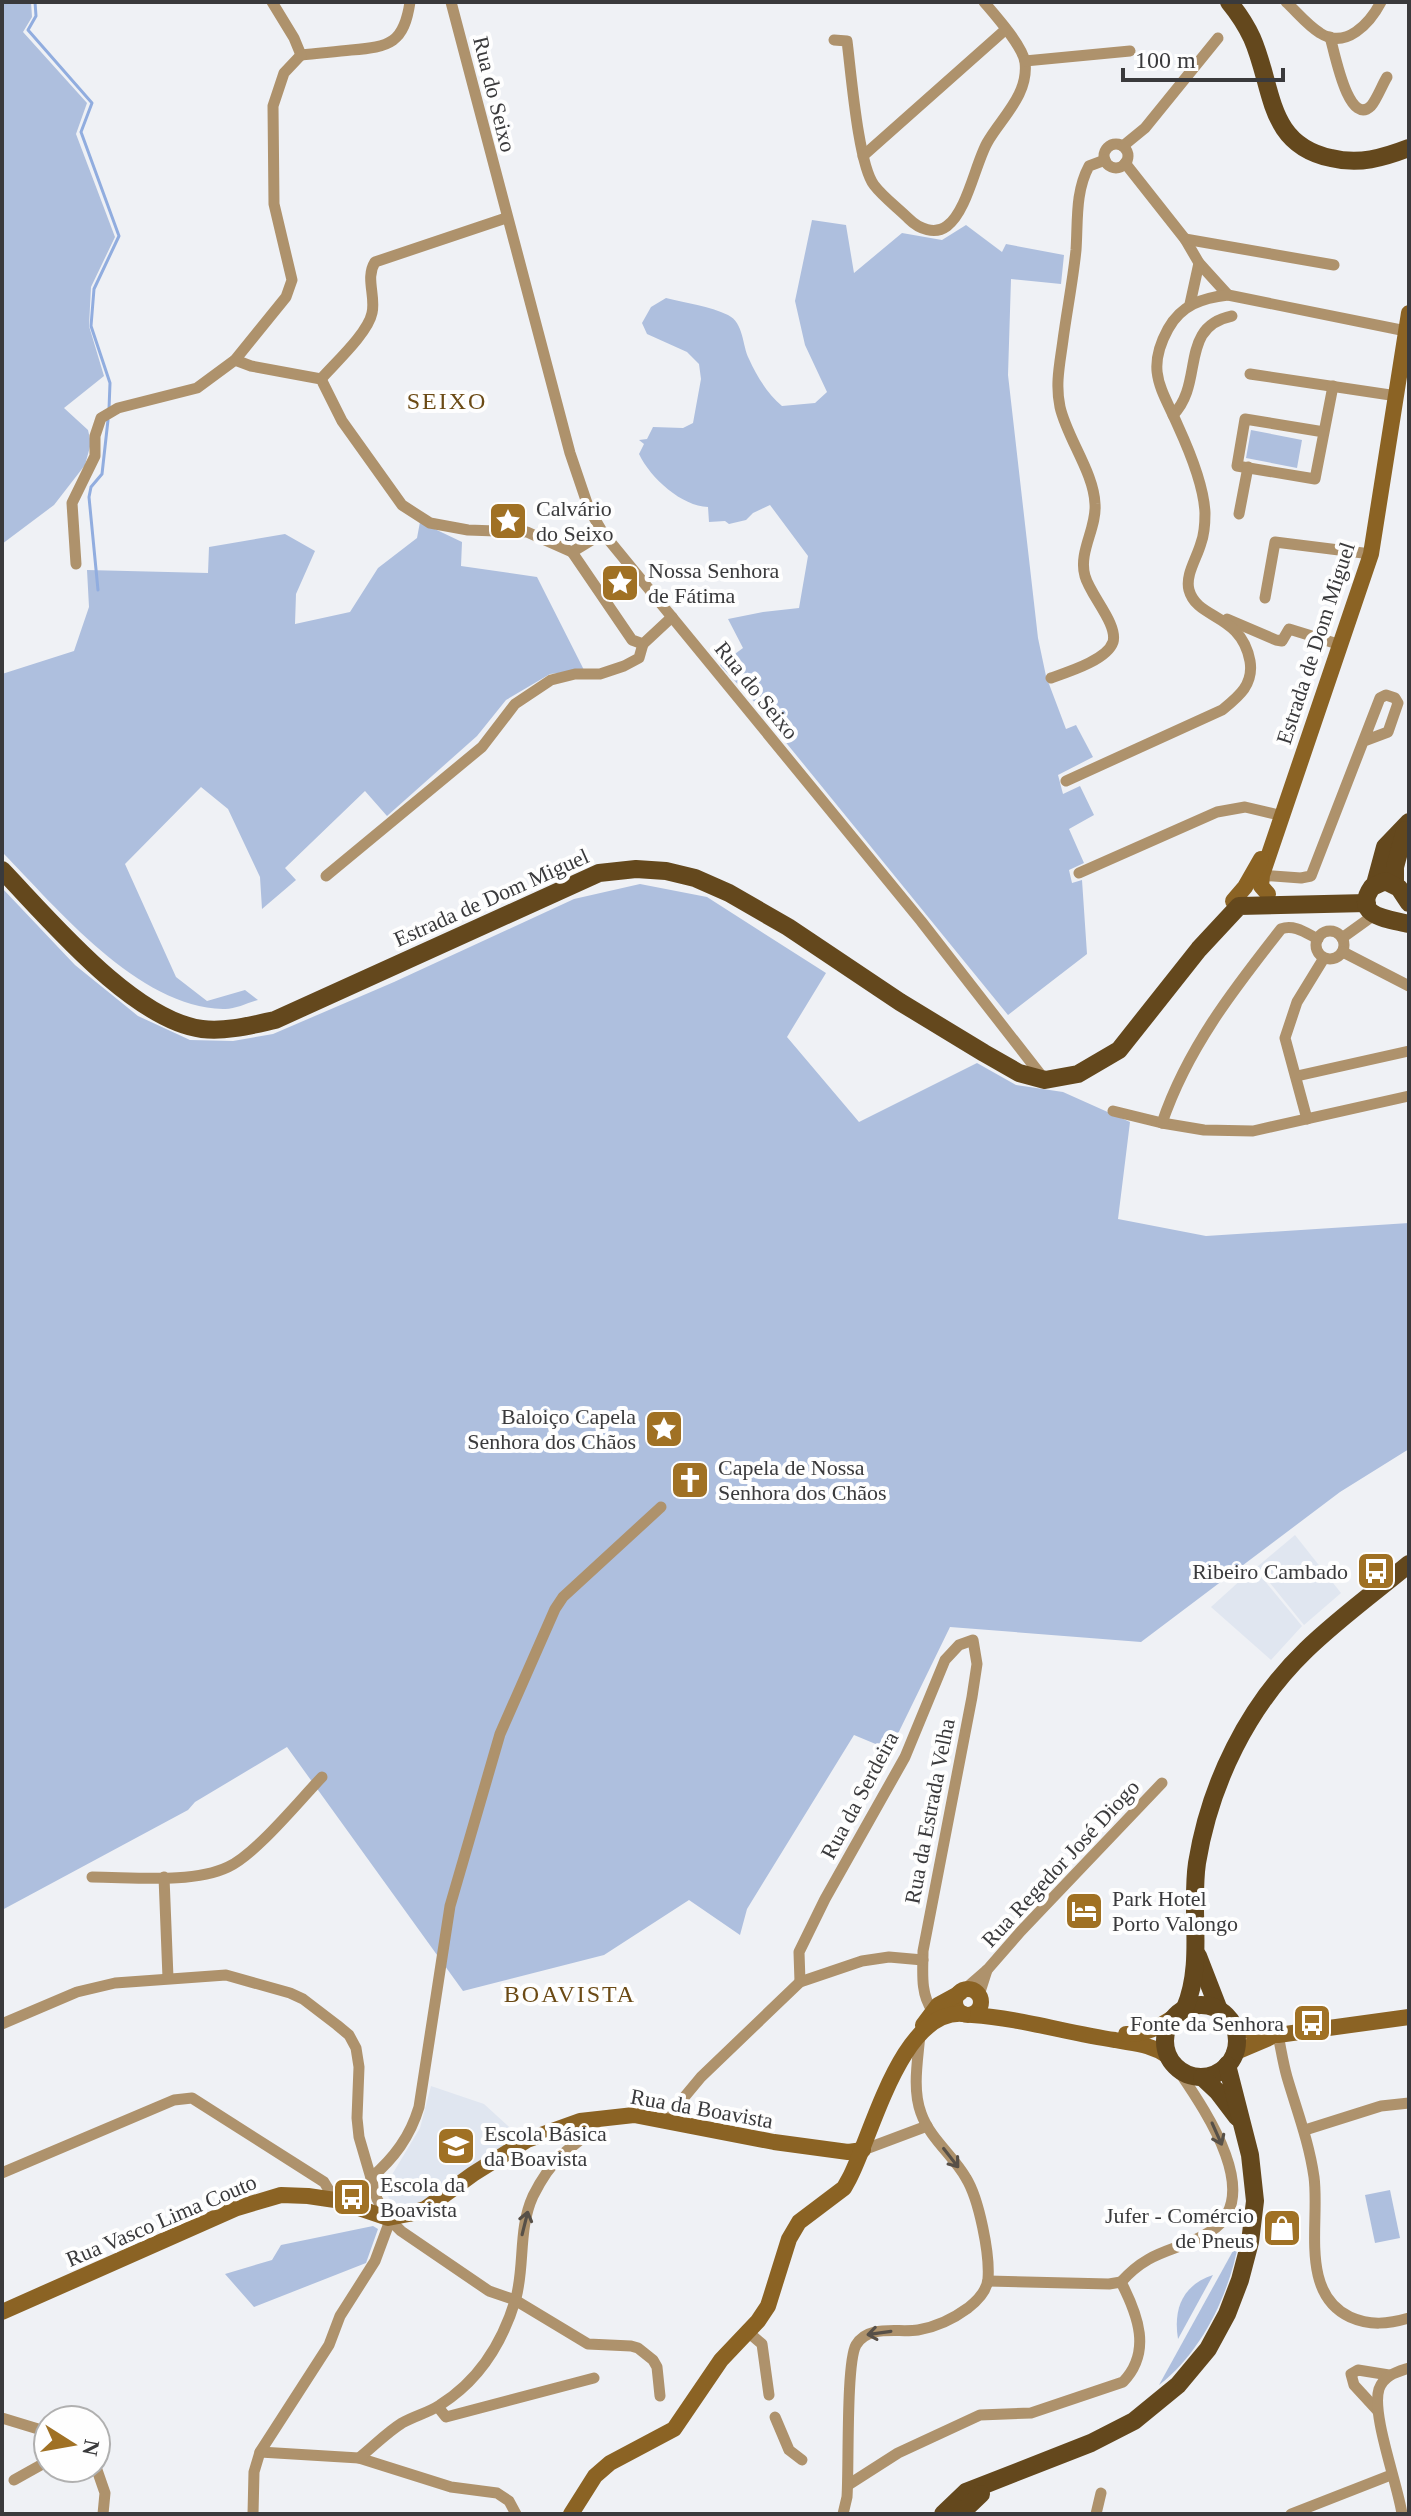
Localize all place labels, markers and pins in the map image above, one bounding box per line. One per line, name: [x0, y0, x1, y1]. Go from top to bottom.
place label: Calvário do Seixo: [536, 496, 614, 546]
place icon: Calvário do Seixo: [487, 500, 529, 542]
place label: Nossa Senhora de Fátima: [648, 558, 780, 608]
place icon: Nossa Senhora de Fátima: [599, 562, 641, 604]
place label: Baloiço Capela Senhora dos Chãos: [467, 1404, 636, 1454]
place icon: Baloiço Capela Senhora dos Chãos: [643, 1408, 685, 1450]
place label: Capela de Nossa Senhora dos Chãos: [718, 1455, 887, 1505]
church icon: Capela de Nossa Senhora dos Chãos: [669, 1459, 711, 1501]
bus stop icon: Ribeiro Cambado: [1355, 1550, 1397, 1592]
place label: Ribeiro Cambado: [1192, 1559, 1348, 1584]
place label: Park Hotel Porto Valongo: [1112, 1886, 1238, 1936]
hotel icon: Park Hotel Porto Valongo: [1063, 1890, 1105, 1932]
bus stop icon: Fonte da Senhora: [1291, 2002, 1333, 2044]
place label: Fonte da Senhora: [1130, 2011, 1284, 2036]
place label: Escola Básica da Boavista: [484, 2121, 607, 2171]
school or university icon: Escola Básica da Boavista: [435, 2125, 477, 2167]
place label: Escola da Boavista: [380, 2172, 465, 2222]
bus stop icon: Escola da Boavista: [331, 2176, 373, 2218]
place label: Jufer - Comércio de Pneus: [1105, 2203, 1254, 2253]
shop icon: Jufer - Comércio de Pneus: [1261, 2207, 1303, 2249]

